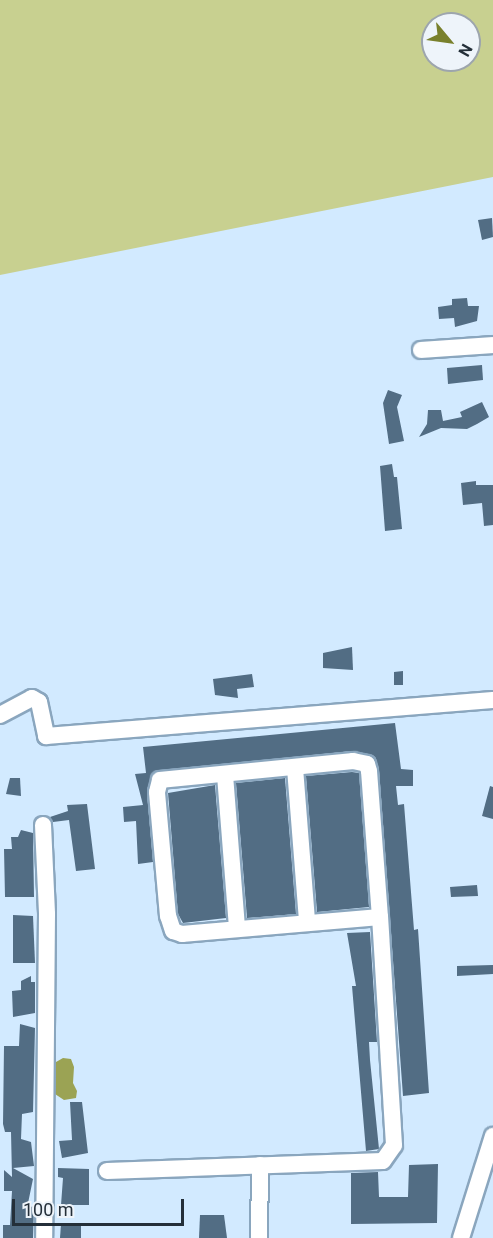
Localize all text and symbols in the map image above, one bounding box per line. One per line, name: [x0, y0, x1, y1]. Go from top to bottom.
north arrow: [421, 12, 481, 72]
text: N: [454, 40, 476, 60]
scale bar: [15, 1187, 188, 1225]
text: 100 m: [23, 1199, 74, 1220]

